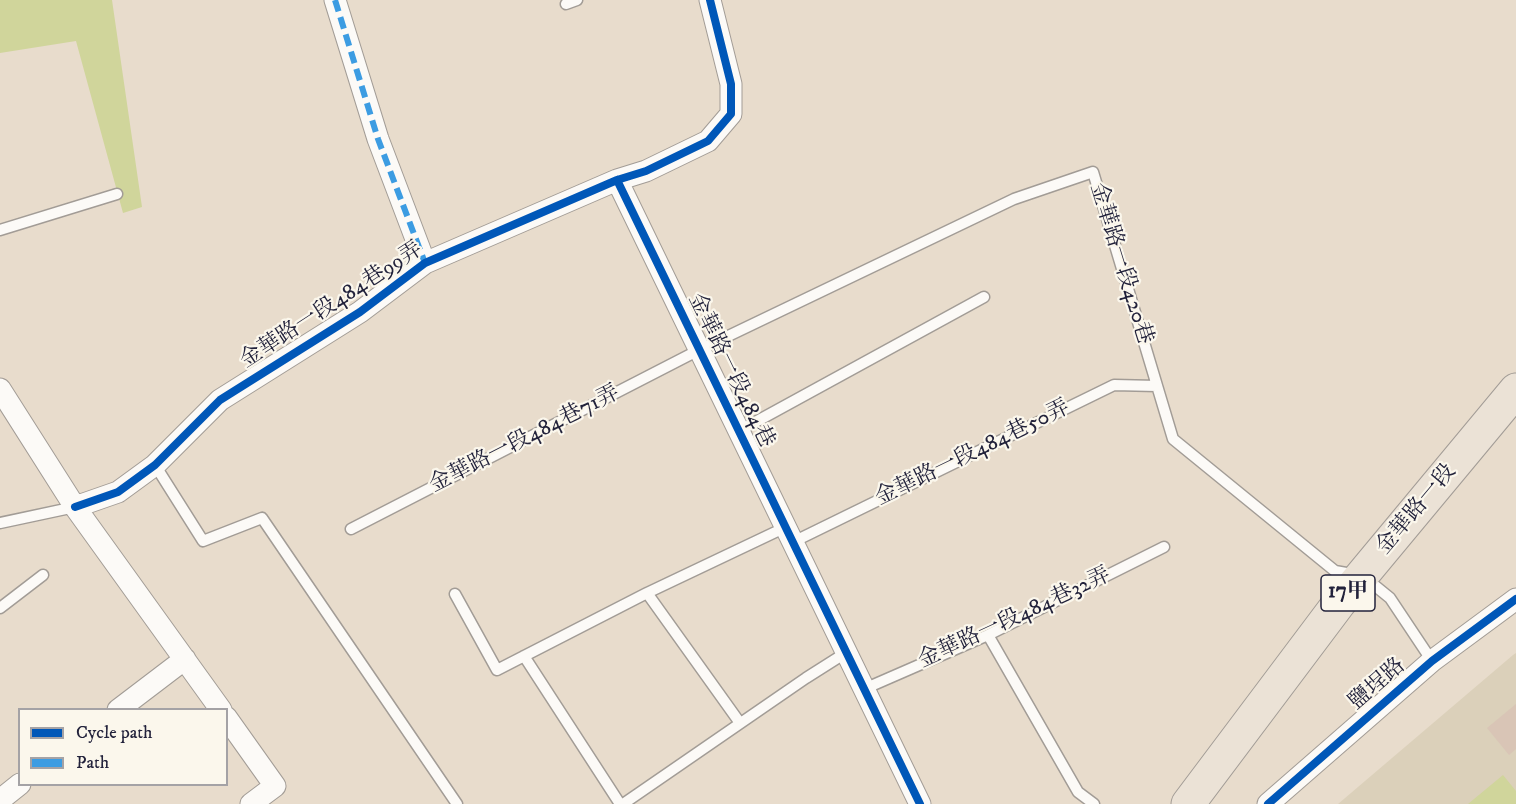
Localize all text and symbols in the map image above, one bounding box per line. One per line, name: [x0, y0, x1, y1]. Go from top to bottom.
street label: 金華路一段420巷: [1083, 180, 1157, 348]
street label: 金華路一段484巷99弄: [236, 237, 428, 375]
street label: 金華路一段484巷: [681, 290, 779, 452]
street label: 金華路一段484巷71弄: [425, 381, 625, 499]
street label: 金華路一段484巷50弄: [871, 395, 1075, 513]
street label: 金華路一段: [1372, 459, 1462, 561]
street label: 金華路一段484巷32弄: [915, 563, 1115, 675]
road number: 17甲: [1321, 575, 1375, 611]
street label: 鹽埕路: [1344, 653, 1412, 717]
legend: [18, 708, 228, 786]
text: Cycle path: [76, 722, 153, 744]
text: Path: [76, 752, 109, 774]

